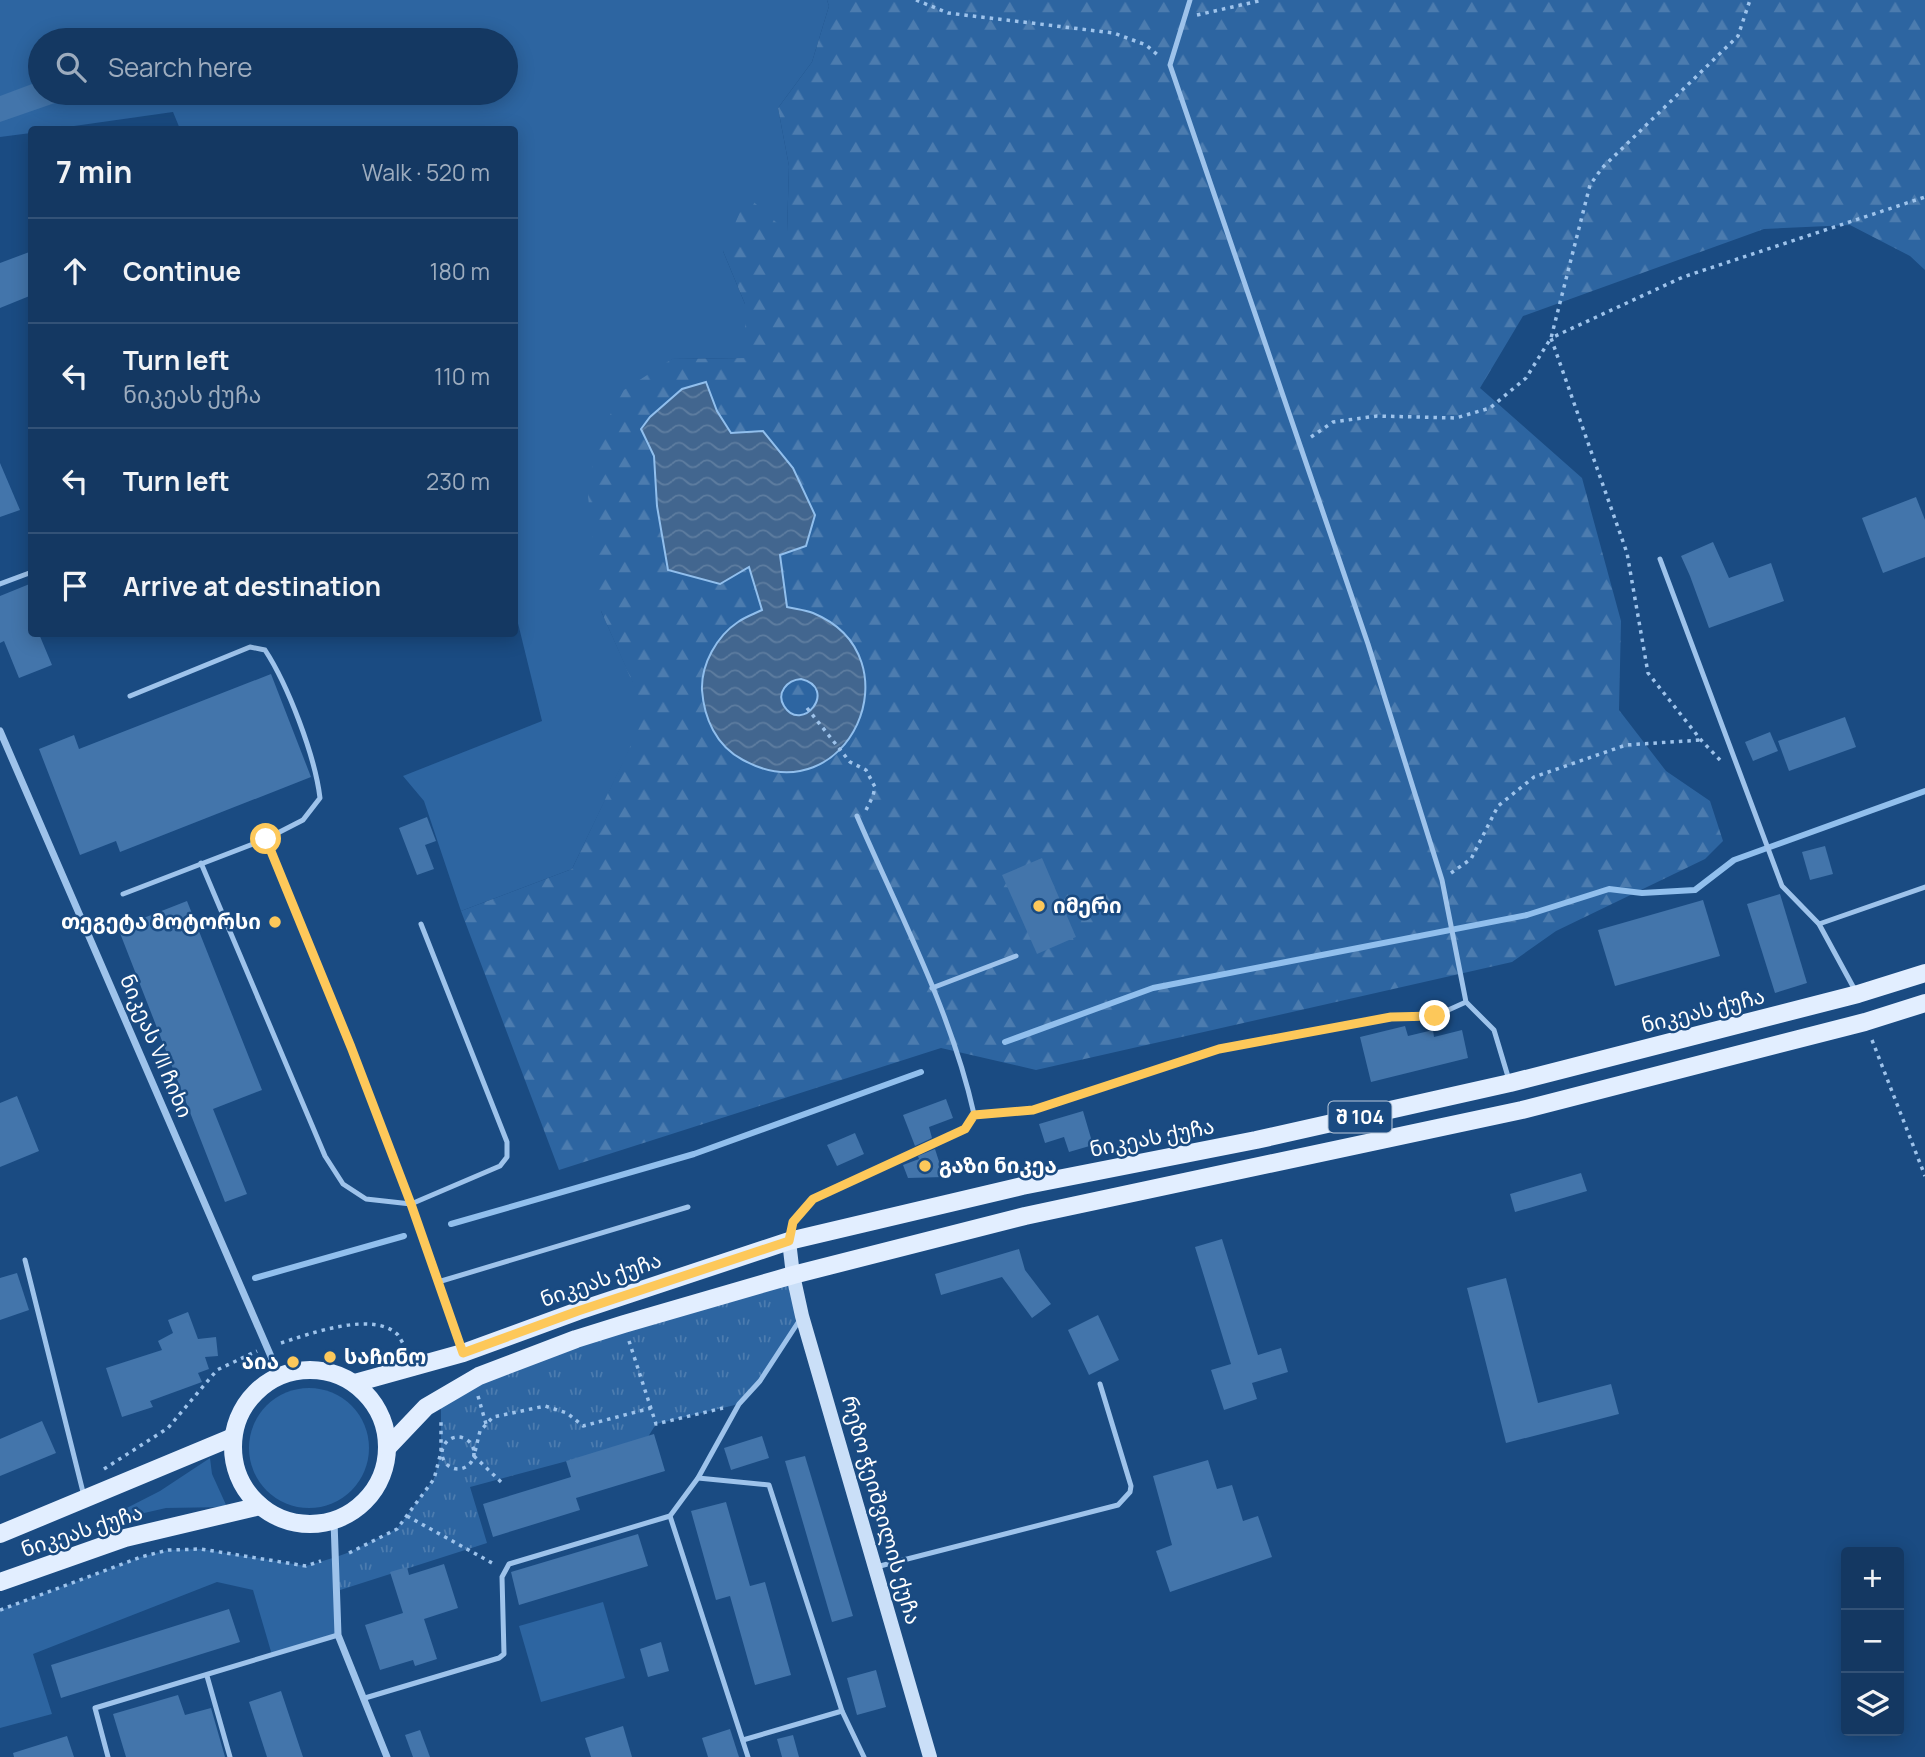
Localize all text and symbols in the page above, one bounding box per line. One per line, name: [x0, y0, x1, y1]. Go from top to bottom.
search box: [28, 28, 518, 105]
icon: search: [52, 48, 90, 86]
text: Search here: [108, 49, 253, 85]
text: 7 min: [56, 151, 132, 192]
text: Walk · 520 m: [362, 156, 490, 188]
icon: ahead: [56, 252, 94, 290]
text: Continue: [123, 253, 241, 289]
text: 180 m: [430, 255, 490, 287]
text: Turn left: [123, 342, 230, 378]
icon: left: [56, 357, 94, 395]
text: 110 m: [434, 360, 490, 392]
text: ნიკეას ქუჩა: [123, 378, 261, 410]
icon: left: [56, 462, 94, 500]
text: Turn left: [123, 463, 230, 499]
text: 230 m: [426, 465, 490, 497]
icon: arrive: [56, 567, 94, 605]
text: Arrive at destination: [123, 568, 381, 604]
route start: [250, 823, 281, 854]
place label: იმერი: [1053, 891, 1122, 919]
marker: იმერი: [1031, 898, 1047, 914]
place label: თეგეტა მოტორსი: [61, 907, 261, 935]
marker: თეგეტა მოტორსი: [267, 914, 283, 930]
street label: ნიკეას VII ჩიხი: [114, 970, 200, 1122]
street label: ნიკეას ქუჩა: [1638, 981, 1767, 1039]
route end: [1419, 1000, 1450, 1031]
road number: შ 104: [1328, 1102, 1392, 1133]
street label: ნიკეას ქუჩა: [1087, 1111, 1216, 1163]
place label: გაზი ნიკეა: [939, 1151, 1057, 1179]
marker: გაზი ნიკეა: [917, 1158, 933, 1174]
street label: ნიკეას ქუჩა: [536, 1245, 665, 1313]
place label: საჩინო: [344, 1342, 426, 1370]
place label: აია: [242, 1347, 279, 1375]
marker: საჩინო: [322, 1349, 338, 1365]
marker: აია: [285, 1354, 301, 1370]
street label: რეზო ჭეიშვილის ქუჩა: [836, 1392, 928, 1627]
street label: ნიკეას ქუჩა: [17, 1497, 146, 1563]
map controls: [1841, 1547, 1904, 1736]
button: +: [1841, 1547, 1904, 1610]
button: −: [1841, 1610, 1904, 1673]
button: layers: [1841, 1673, 1904, 1736]

